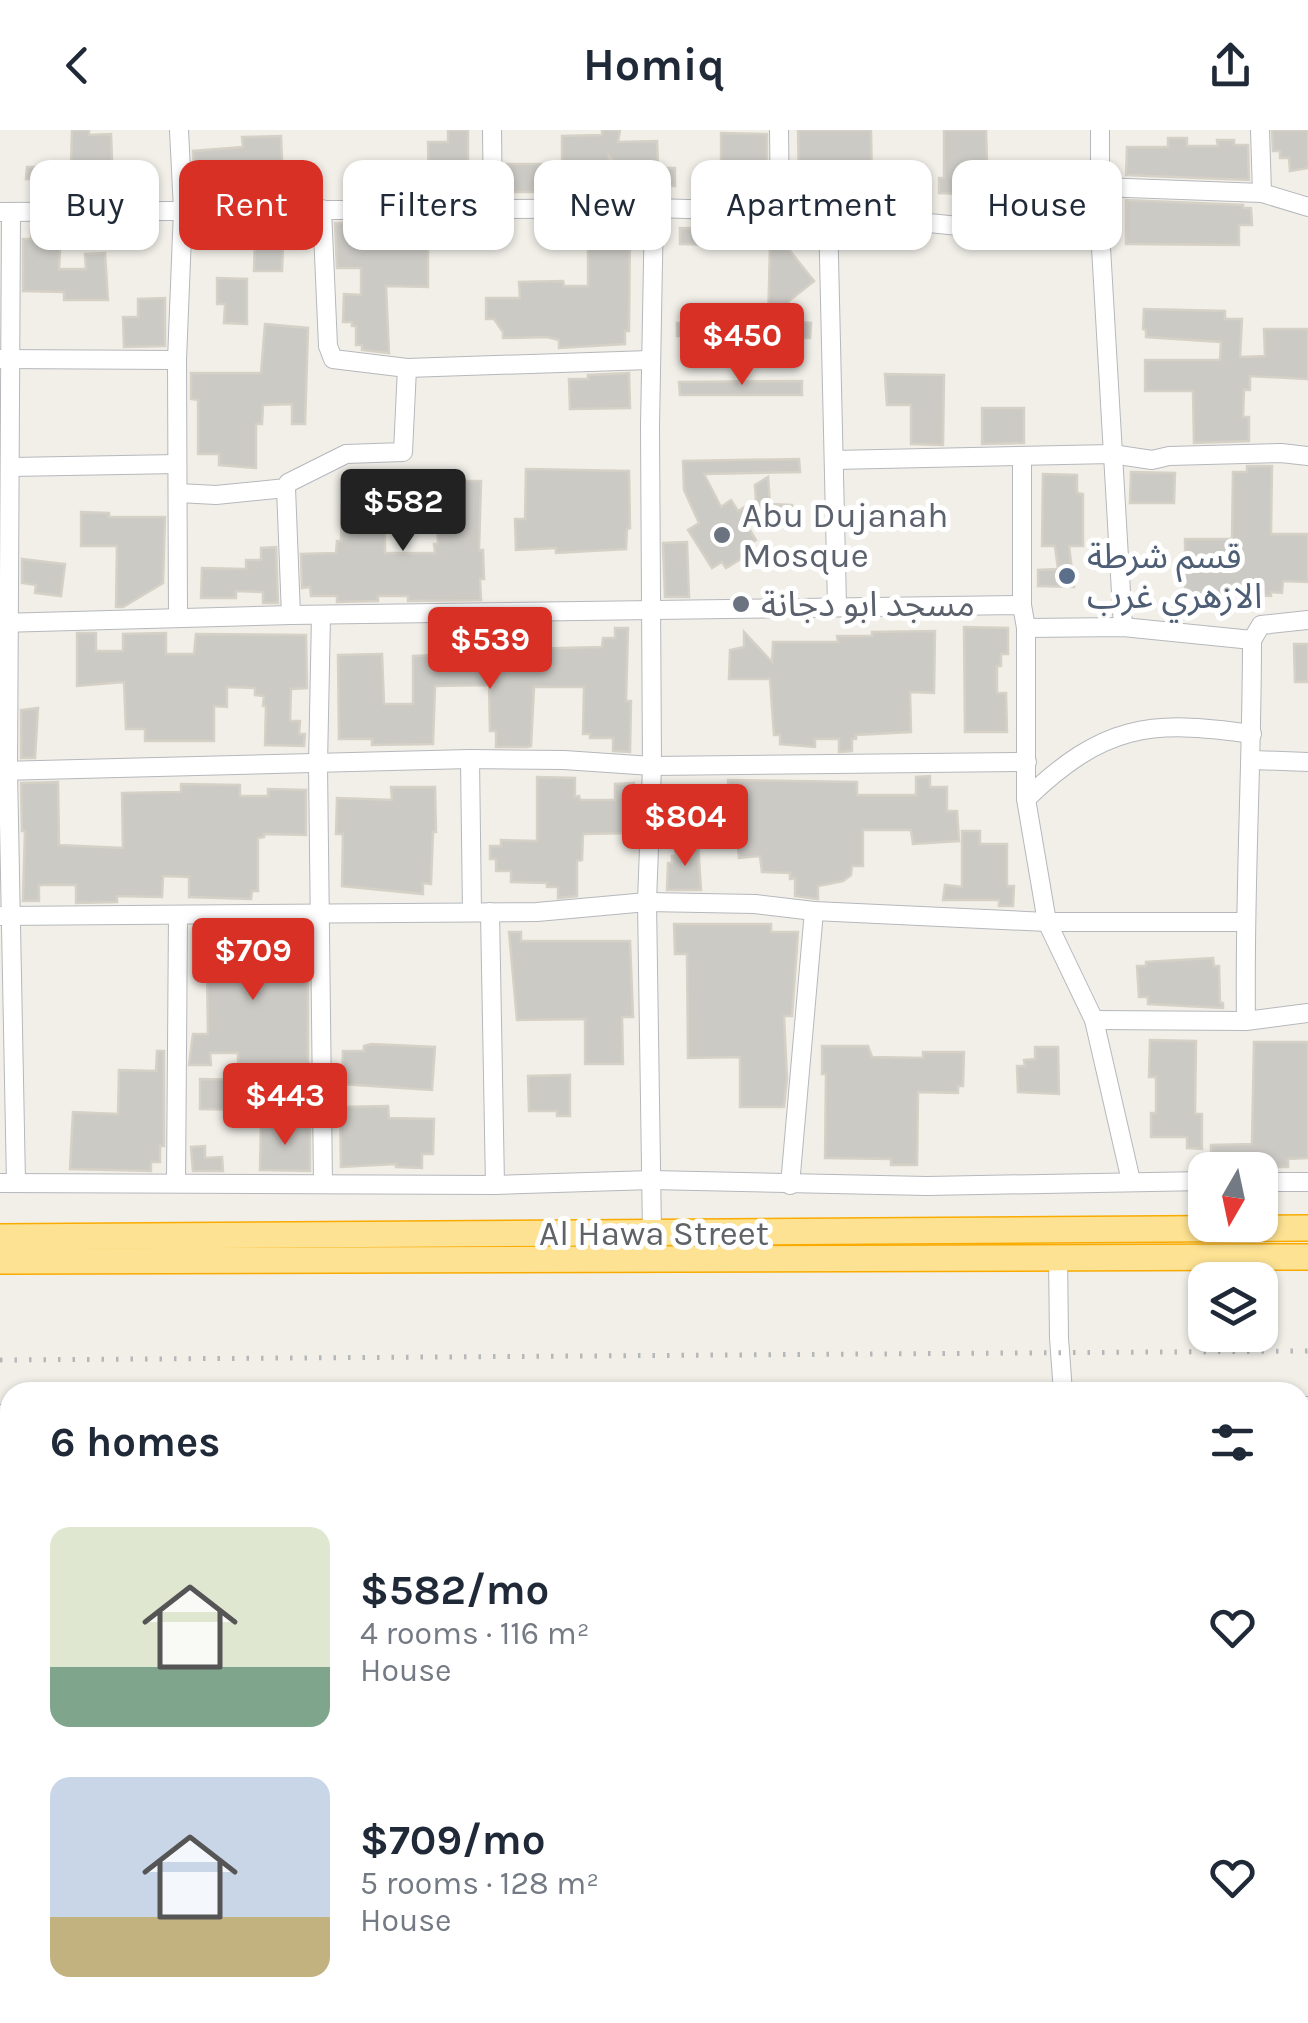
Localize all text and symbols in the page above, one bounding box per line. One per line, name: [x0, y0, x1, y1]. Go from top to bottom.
icon: back: [50, 38, 105, 93]
icon: share: [1203, 38, 1258, 93]
text: Homiq: [583, 39, 725, 91]
chip: Buy: [30, 160, 159, 250]
chip: Rent: [179, 160, 323, 250]
chip: Filters: [343, 160, 514, 250]
chip: New: [534, 160, 671, 250]
chip: Apartment: [691, 160, 932, 250]
chip: House: [952, 160, 1122, 250]
pin: $450: [683, 303, 801, 388]
text: $450: [702, 317, 782, 354]
pin: $582: [344, 469, 462, 554]
text: $582: [363, 483, 443, 520]
place label: Abu Dujanah Mosque: [742, 495, 948, 576]
marker: Abu Dujanah Mosque: [711, 524, 733, 546]
place label: قسم شرطة الازهري غرب: [1087, 536, 1262, 623]
marker: قسم شرطة الازهري غرب: [1056, 565, 1078, 587]
place label: مسجد ابو دجانة: [761, 584, 975, 625]
marker: مسجد ابو دجانة: [730, 593, 752, 615]
pin: $539: [431, 607, 549, 692]
text: $539: [450, 621, 530, 658]
pin: $804: [626, 784, 744, 869]
text: $804: [644, 798, 726, 835]
pin: $709: [194, 918, 312, 1003]
text: $709: [214, 932, 292, 969]
pin: $443: [226, 1063, 344, 1148]
text: $443: [245, 1077, 325, 1114]
north arrow: [1188, 1152, 1278, 1242]
map controls: [1188, 1152, 1278, 1352]
street label: Al Hawa Street: [539, 1213, 769, 1254]
button: layers: [1188, 1262, 1278, 1352]
icon: filters: [1205, 1415, 1260, 1470]
text: 6 homes: [50, 1417, 220, 1467]
text: $582/mo: [360, 1565, 549, 1615]
icon: home: [130, 1567, 250, 1687]
icon: heart: [1205, 1600, 1260, 1655]
text: 4 rooms · 116 m²: [360, 1615, 590, 1652]
text: House: [360, 1652, 452, 1689]
text: $709/mo: [360, 1815, 545, 1865]
icon: home: [130, 1817, 250, 1937]
icon: heart: [1205, 1850, 1260, 1905]
text: 5 rooms · 128 m²: [360, 1865, 599, 1902]
text: House: [360, 1902, 452, 1939]

